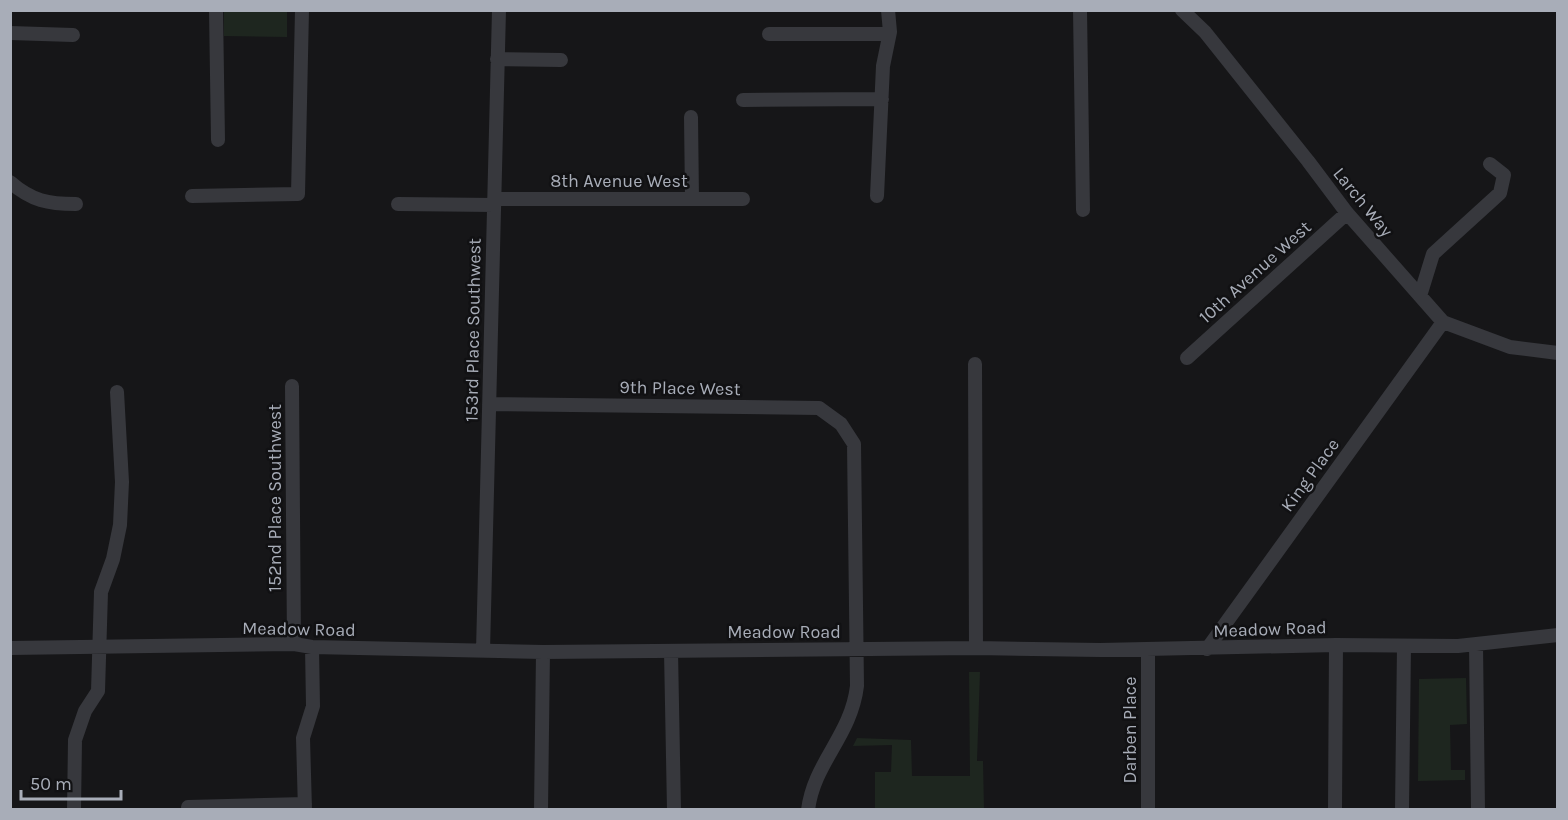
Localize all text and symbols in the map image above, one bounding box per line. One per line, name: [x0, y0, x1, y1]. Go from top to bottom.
street label: Larch Way: [1328, 163, 1398, 242]
street label: 8th Avenue West: [550, 170, 688, 192]
street label: 10th Avenue West: [1194, 216, 1316, 328]
street label: 153rd Place Southwest: [460, 238, 486, 422]
street label: 9th Place West: [619, 376, 741, 400]
street label: 152nd Place Southwest: [264, 404, 286, 592]
street label: King Place: [1276, 434, 1344, 516]
street label: Meadow Road: [1213, 616, 1327, 642]
street label: Meadow Road: [242, 617, 356, 641]
street label: Meadow Road: [727, 621, 841, 643]
street label: Darben Place: [1119, 677, 1141, 783]
scale bar: [21, 763, 122, 801]
text: 50 m: [30, 773, 72, 795]

